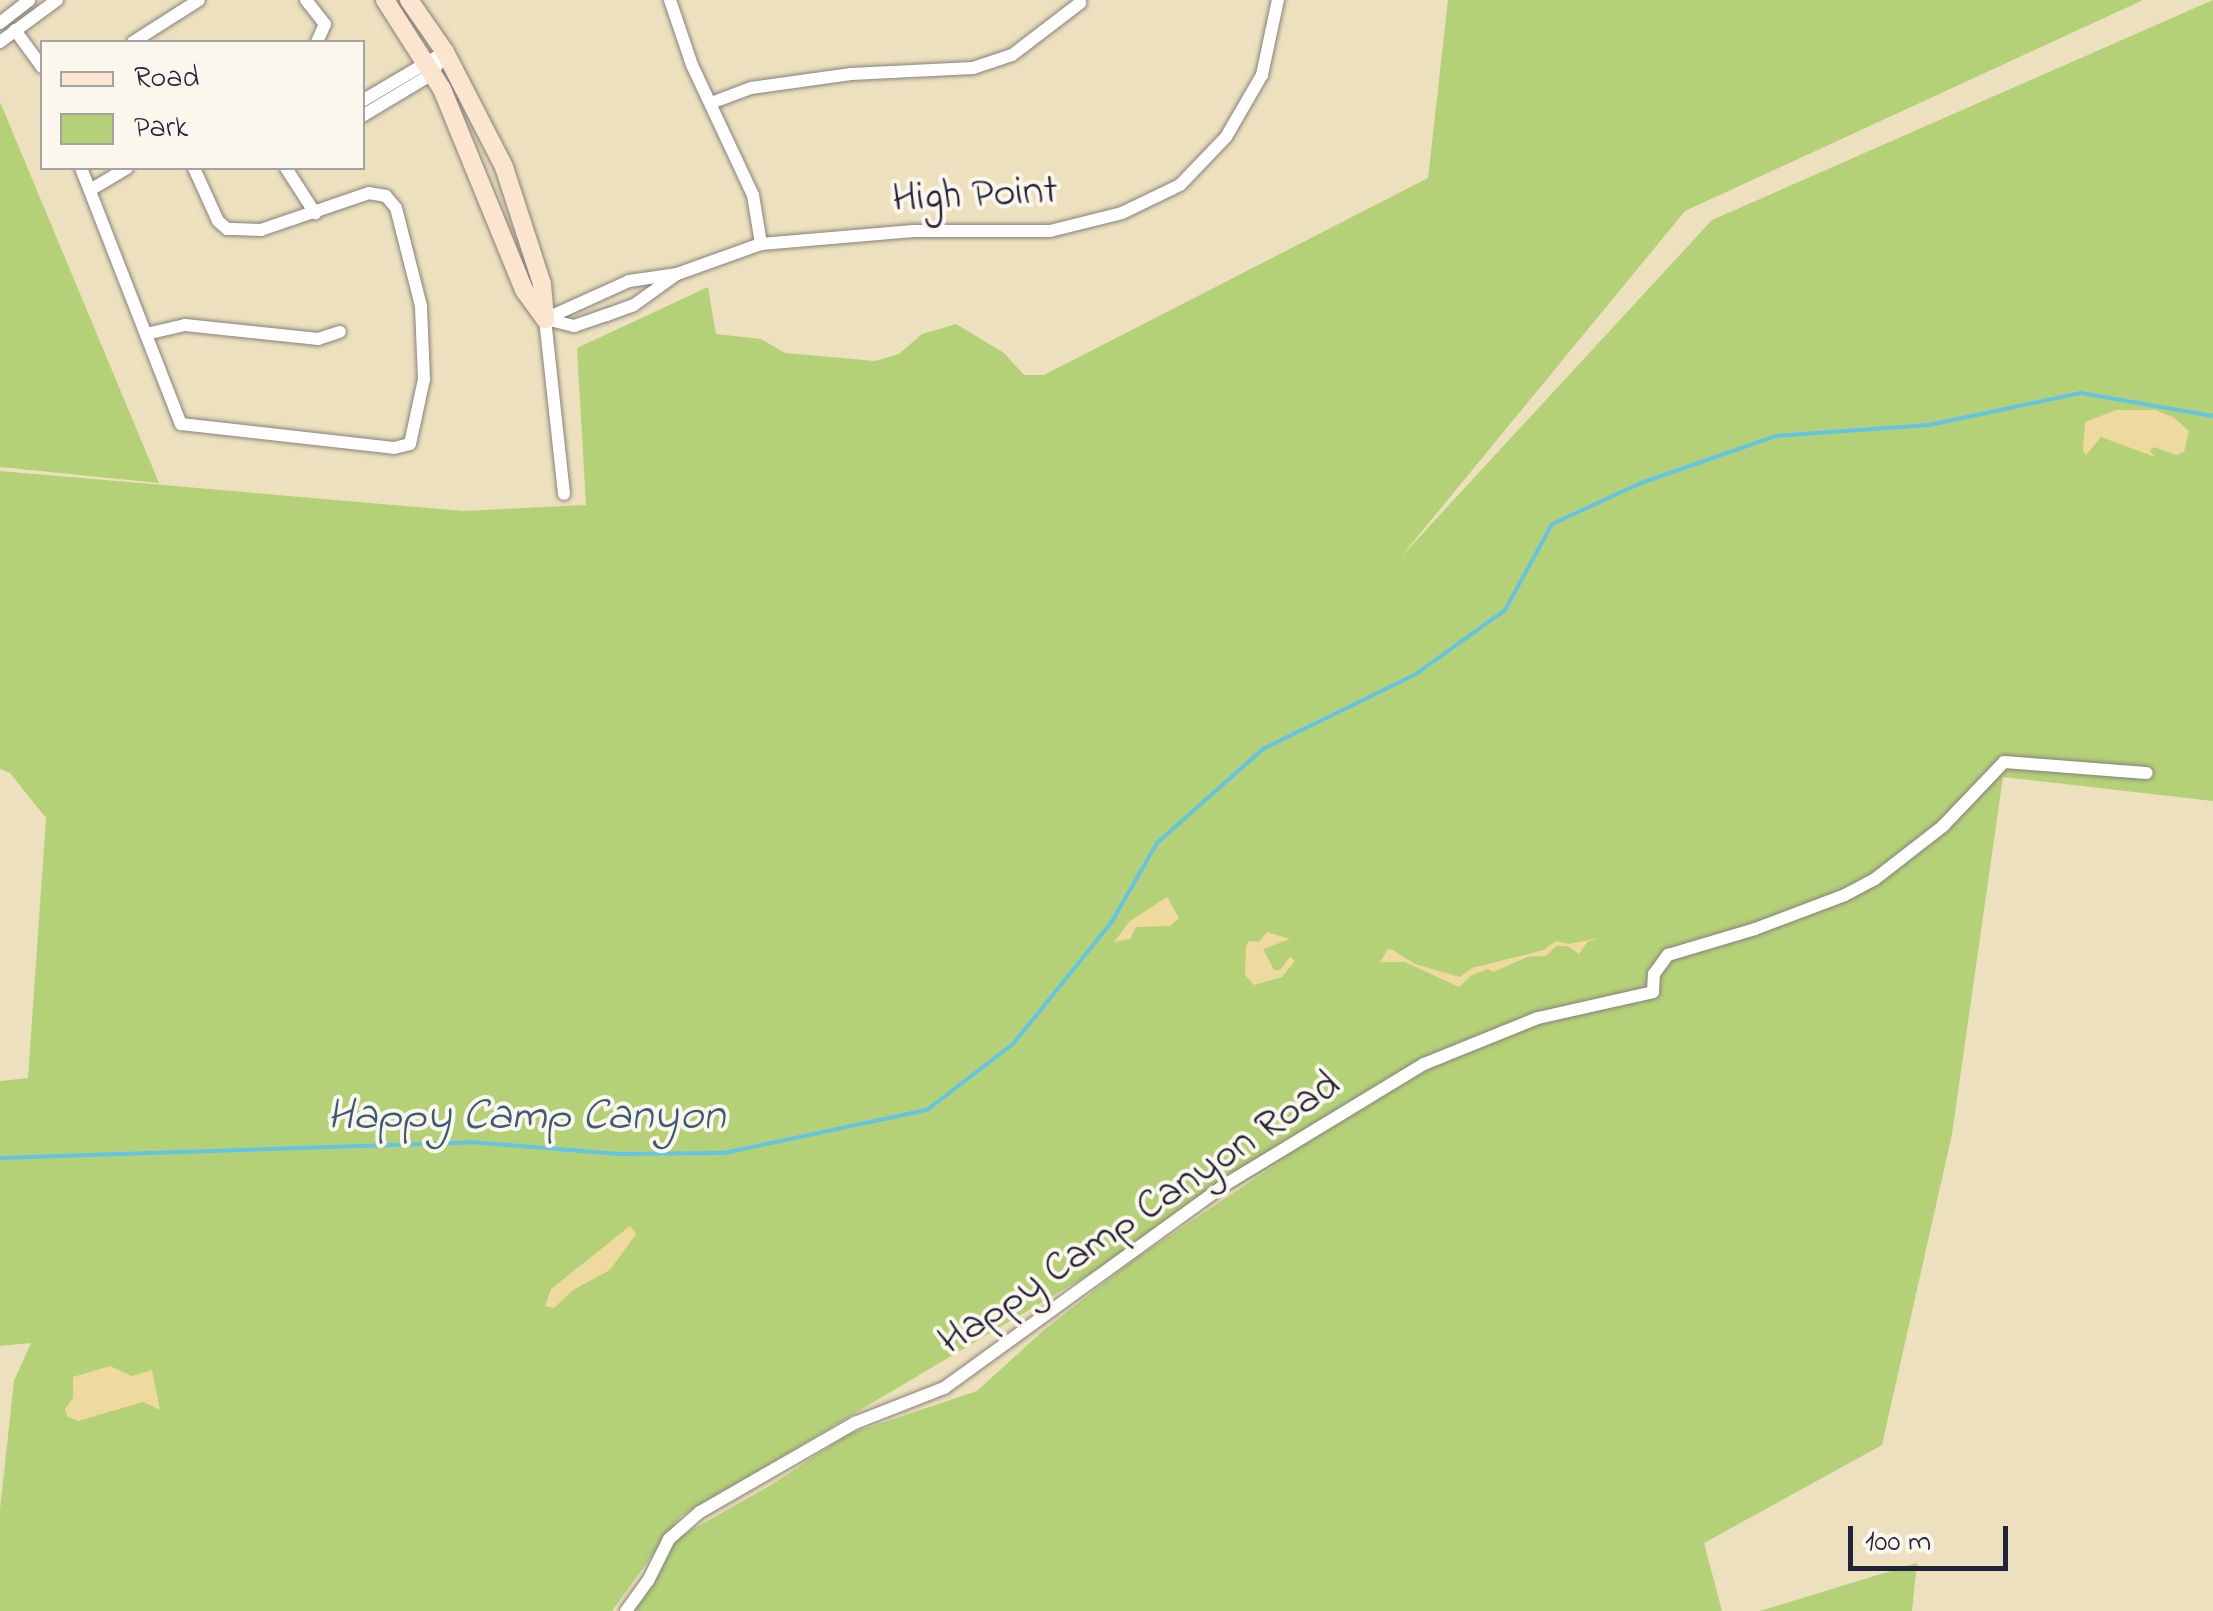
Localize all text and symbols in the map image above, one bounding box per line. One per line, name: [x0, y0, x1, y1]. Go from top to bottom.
legend: [40, 40, 365, 170]
text: Road: [134, 57, 199, 101]
text: Park: [134, 107, 188, 151]
street label: High Point: [891, 166, 1059, 226]
street label: Happy Camp Canyon Road: [930, 1061, 1350, 1367]
water label: Happy Camp Canyon: [327, 1091, 725, 1145]
scale bar: [1853, 1506, 2013, 1568]
text: 100 m: [1865, 1521, 1931, 1565]

